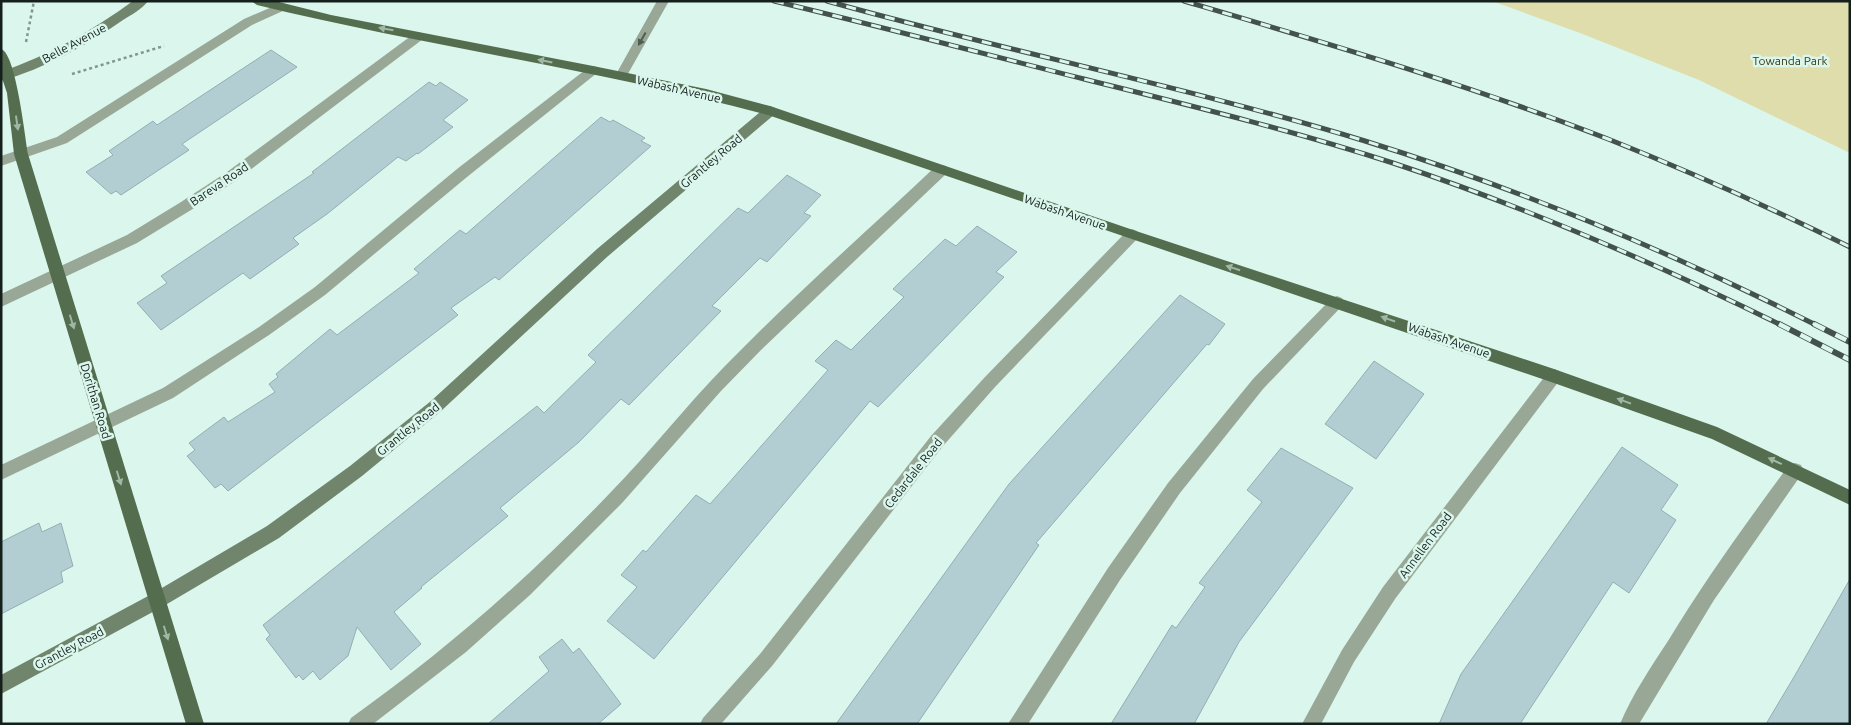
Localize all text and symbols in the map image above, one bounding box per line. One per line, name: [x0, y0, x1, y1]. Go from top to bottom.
street label: Belle Avenue: [40, 21, 108, 65]
one-way arrow: [377, 25, 393, 33]
one-way arrow: [638, 31, 646, 46]
park label: Towanda Park: [1752, 54, 1828, 67]
one-way arrow: [537, 56, 553, 64]
street label: Wabash Avenue: [636, 73, 722, 105]
one-way arrow: [13, 115, 21, 131]
street label: Grantley Road: [678, 132, 744, 190]
street label: Bareva Road: [187, 160, 251, 208]
street label: Wabash Avenue: [1022, 192, 1108, 232]
one-way arrow: [1226, 264, 1241, 272]
one-way arrow: [69, 315, 76, 330]
one-way arrow: [1380, 315, 1395, 322]
street label: Wabash Avenue: [1406, 320, 1492, 360]
street label: Dorithan Road: [78, 362, 114, 440]
one-way arrow: [1616, 396, 1631, 404]
street label: Grantley Road: [374, 400, 442, 458]
street label: Cedardale Road: [882, 435, 944, 511]
one-way arrow: [1768, 456, 1782, 464]
one-way arrow: [116, 470, 123, 485]
street label: Annellen Road: [1396, 510, 1454, 580]
street label: Grantley Road: [32, 624, 106, 672]
one-way arrow: [163, 626, 171, 641]

